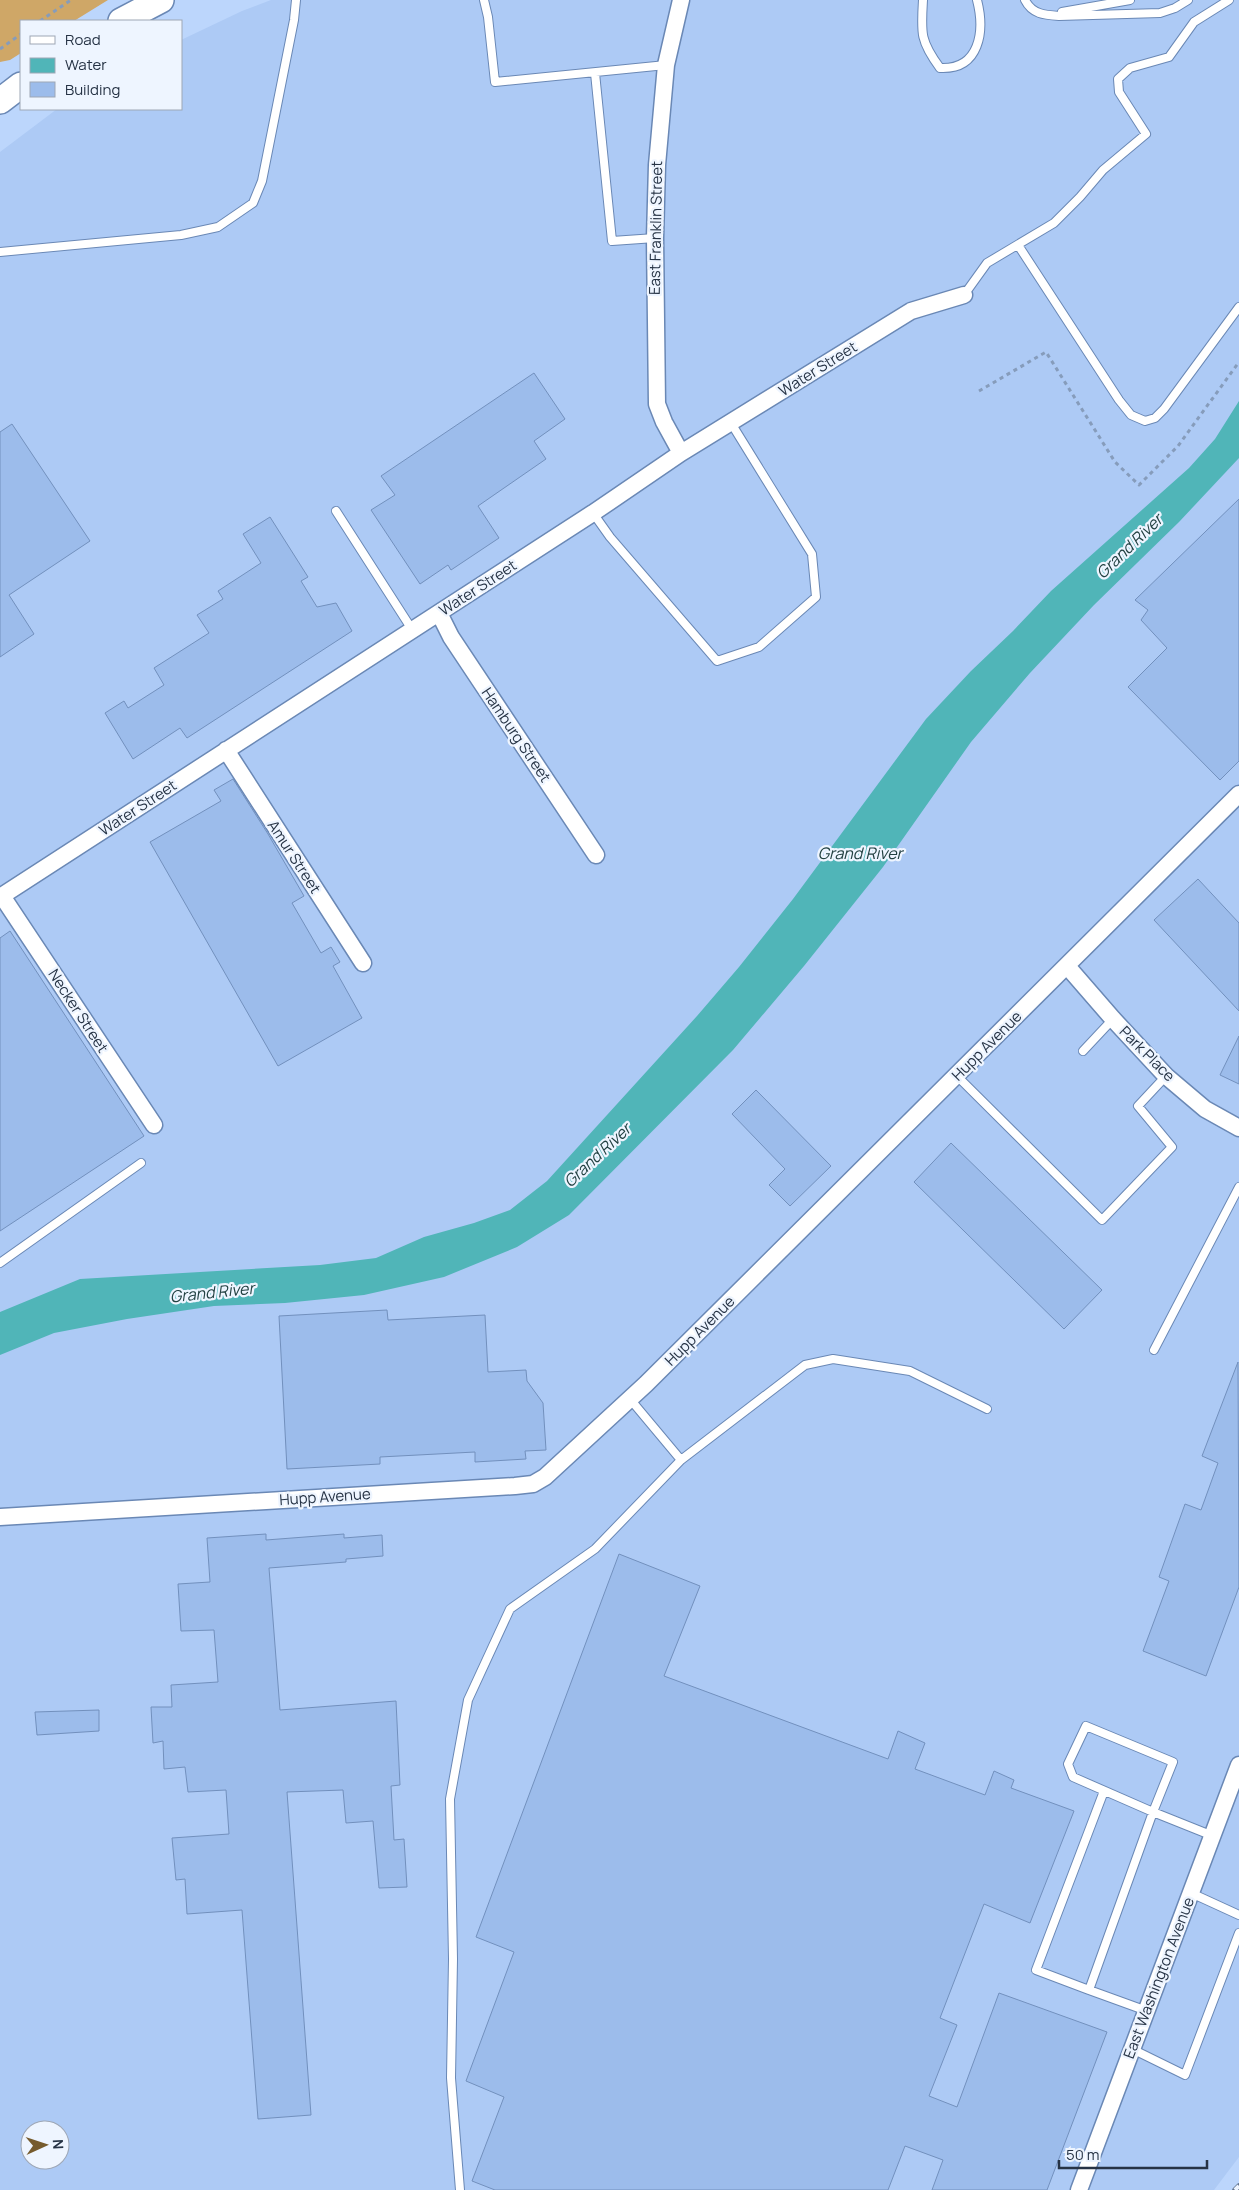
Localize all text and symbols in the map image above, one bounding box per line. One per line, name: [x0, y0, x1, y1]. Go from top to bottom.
legend: [20, 20, 182, 110]
text: Road: [65, 29, 101, 50]
text: Water: [65, 54, 107, 75]
text: Building: [65, 79, 120, 100]
street label: East Franklin Street: [644, 161, 667, 295]
street label: Water Street: [775, 336, 861, 401]
water label: Grand River: [1091, 507, 1169, 583]
street label: Water Street: [435, 555, 521, 621]
street label: Hamburg Street: [477, 683, 556, 786]
street label: Water Street: [95, 775, 181, 841]
street label: Amur Street: [263, 816, 326, 898]
water label: Grand River: [818, 842, 904, 864]
street label: Necker Street: [44, 965, 113, 1057]
street label: Hupp Avenue: [947, 1006, 1027, 1085]
street label: Park Place: [1115, 1021, 1180, 1086]
water label: Grand River: [559, 1117, 637, 1192]
water label: Grand River: [169, 1276, 257, 1307]
street label: Hupp Avenue: [660, 1291, 740, 1370]
street label: Hupp Avenue: [279, 1483, 371, 1510]
street label: East Washington Avenue: [1118, 1894, 1199, 2062]
north arrow: [20, 2120, 70, 2170]
scale bar: [1059, 2138, 1206, 2170]
text: N: [49, 2139, 68, 2150]
text: 50 m: [1066, 2144, 1100, 2165]

